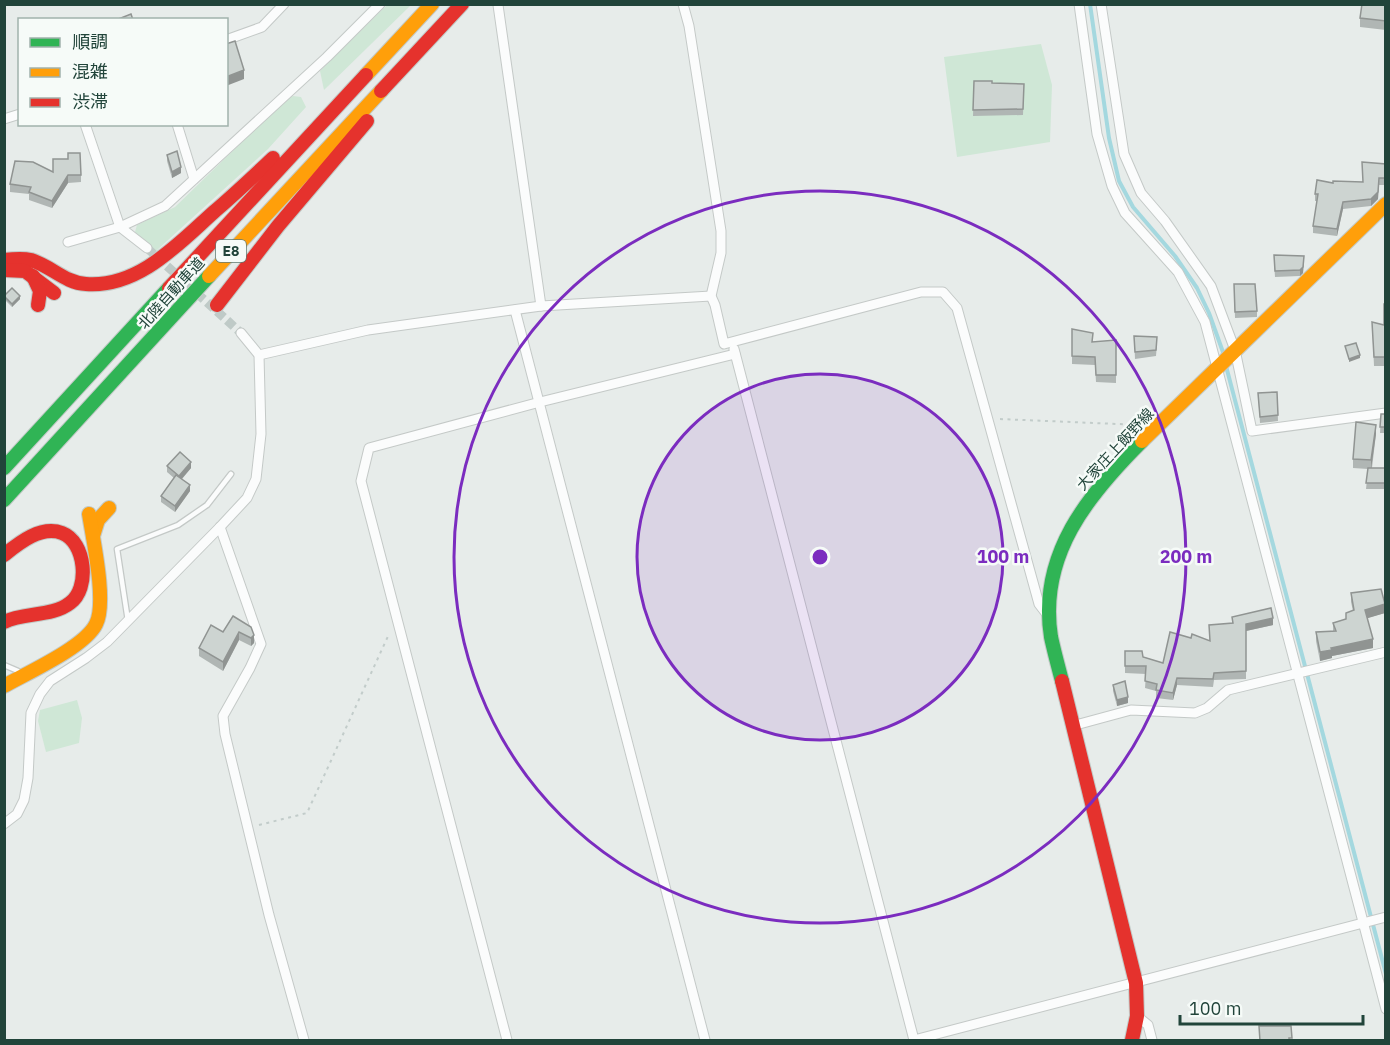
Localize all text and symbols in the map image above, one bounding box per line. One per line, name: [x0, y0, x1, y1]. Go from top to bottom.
legend: [18, 18, 228, 126]
text: 順調: [72, 30, 108, 53]
text: 混雑: [72, 60, 108, 83]
text: 渋滞: [72, 90, 108, 113]
road number: E8: [216, 240, 246, 262]
street label: 北陸自動車道: [134, 253, 208, 333]
street label: 大家庄上飯野線: [1072, 404, 1158, 494]
text: 100 m: [977, 545, 1029, 568]
text: 200 m: [1160, 545, 1212, 568]
centre of rings: [810, 547, 830, 567]
scale bar: [1180, 988, 1363, 1026]
text: 100 m: [1189, 997, 1241, 1020]

